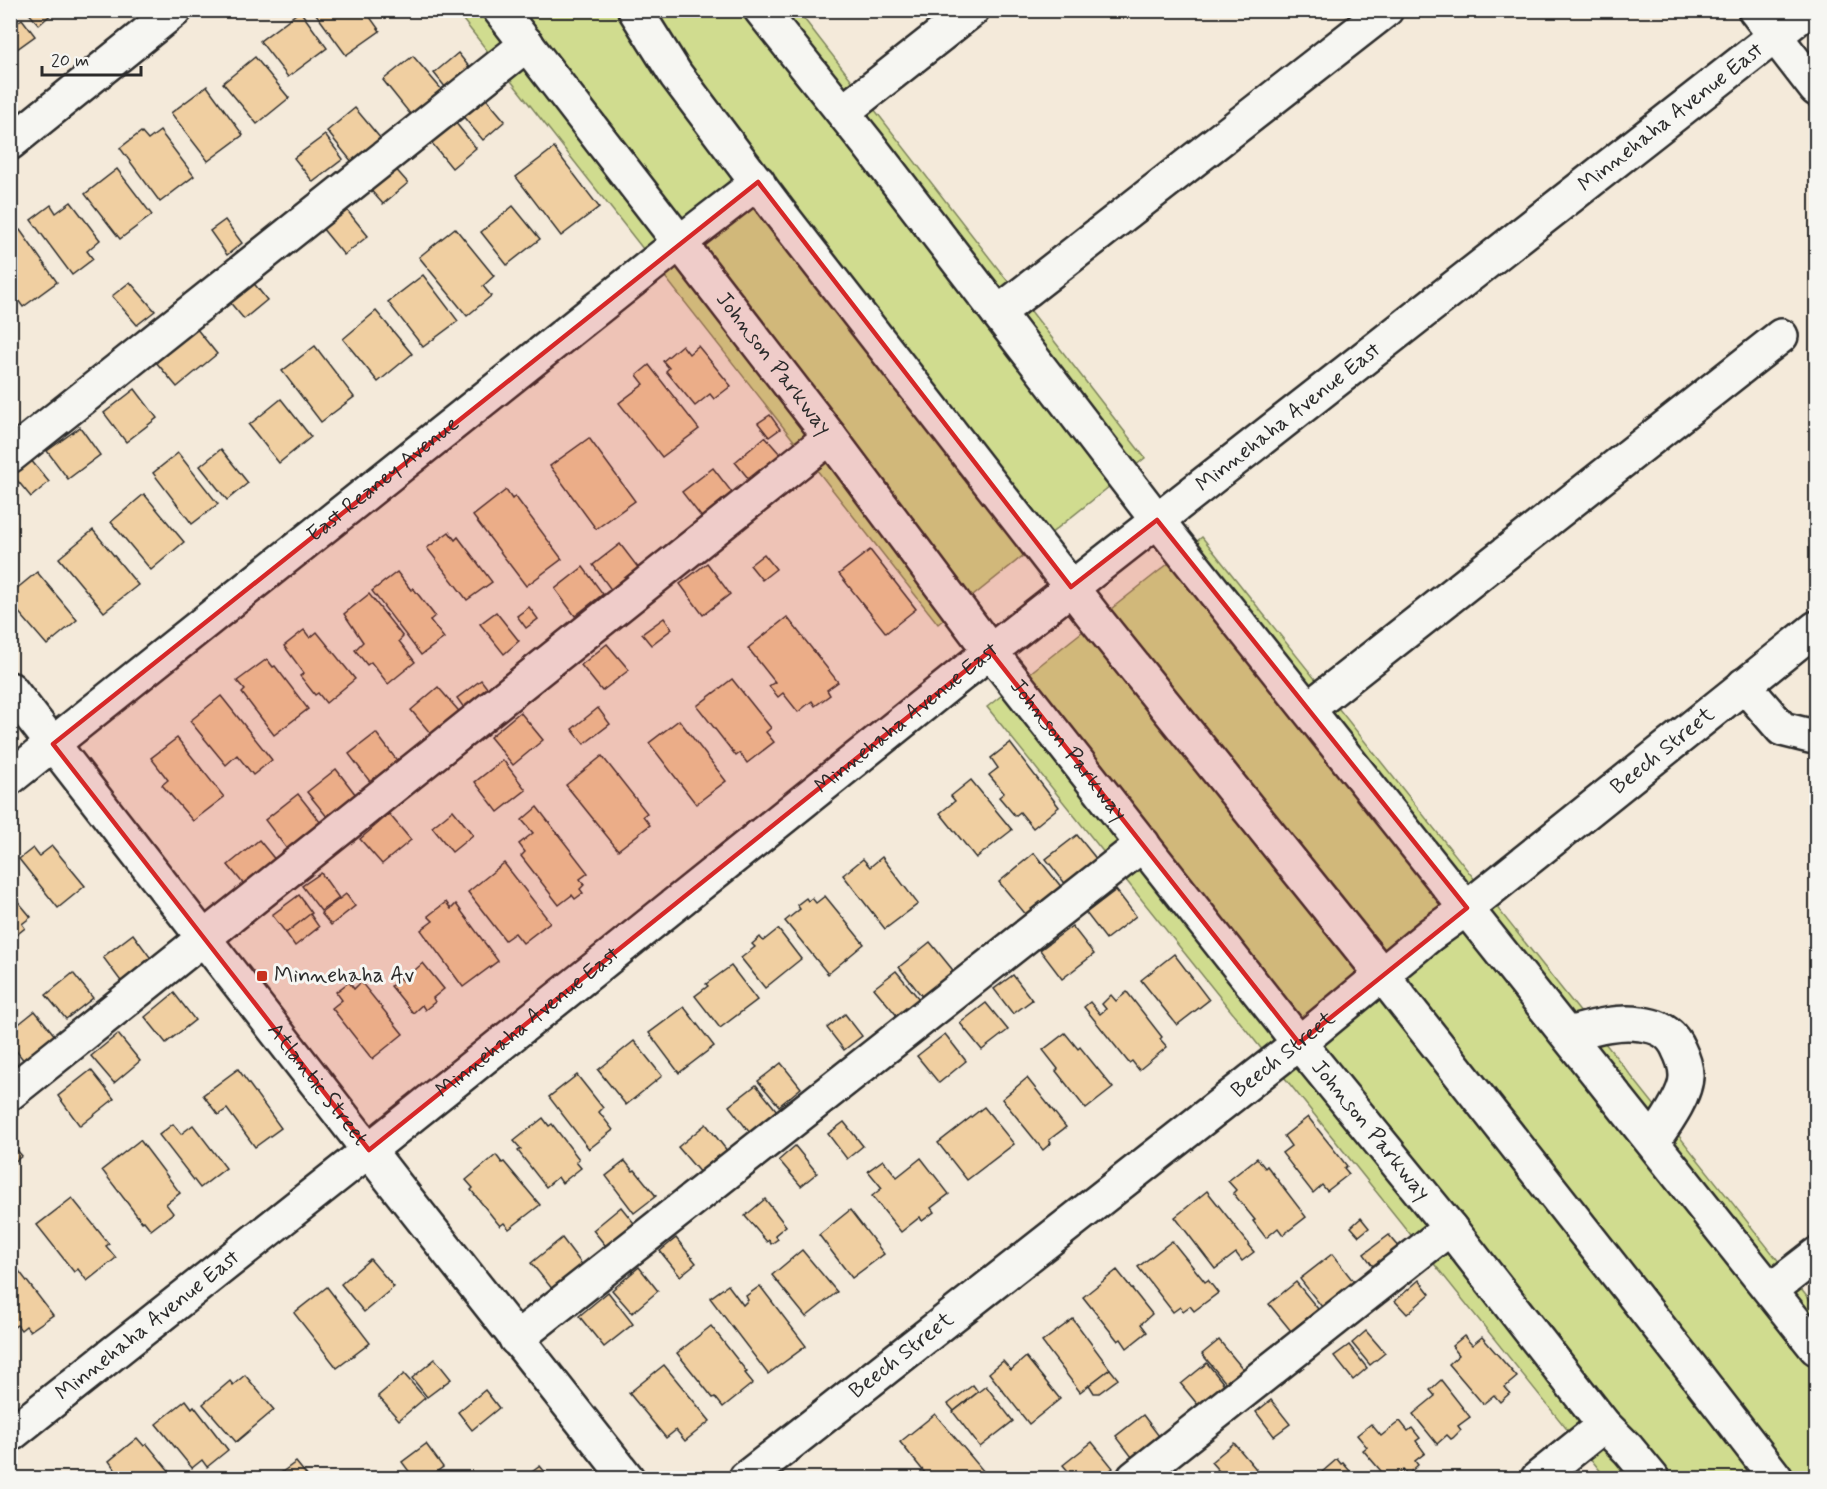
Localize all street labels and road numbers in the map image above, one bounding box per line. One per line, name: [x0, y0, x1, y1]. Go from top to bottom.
street label: Minnehaha Avenue East: [1573, 36, 1769, 199]
street label: Johnson Parkway: [709, 286, 838, 441]
street label: Minnehaha Avenue East: [1190, 336, 1387, 499]
street label: East Reaney Avenue: [302, 410, 465, 549]
street label: Minnehaha Avenue East: [809, 636, 1004, 800]
street label: Johnson Parkway: [1003, 673, 1133, 827]
street label: Beech Street: [1605, 701, 1720, 801]
street label: Minnehaha Avenue East: [430, 940, 625, 1105]
street label: Beech Street: [1226, 1005, 1341, 1105]
street label: Atlantic Street: [261, 1017, 374, 1152]
street label: Johnson Parkway: [1305, 1054, 1436, 1207]
street label: Minnehaha Avenue East: [50, 1244, 246, 1407]
street label: Beech Street: [844, 1306, 960, 1405]

